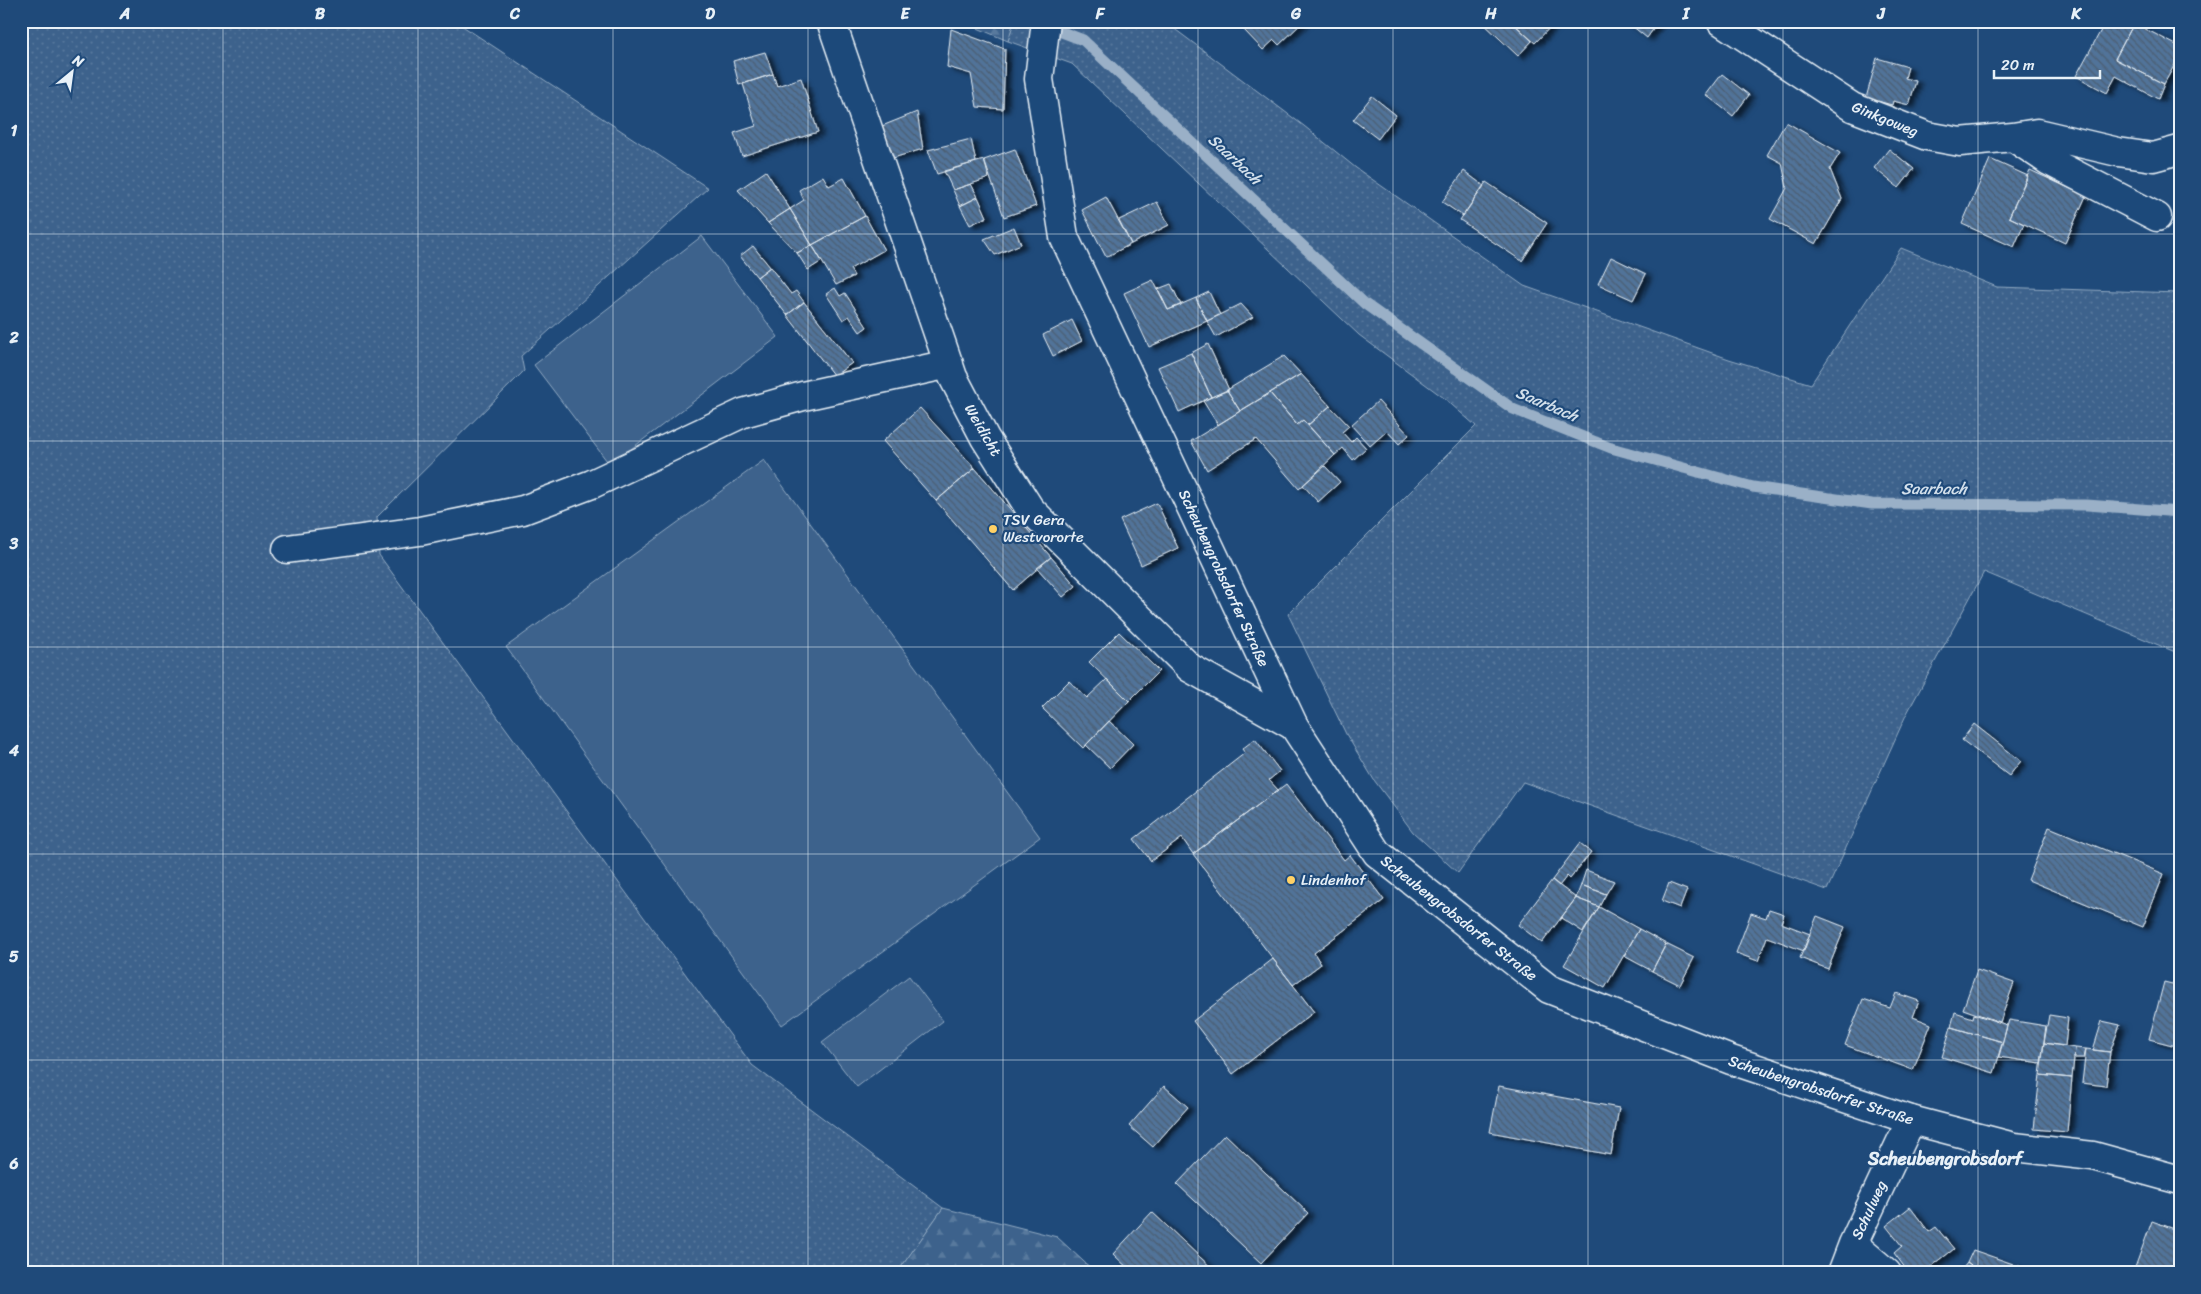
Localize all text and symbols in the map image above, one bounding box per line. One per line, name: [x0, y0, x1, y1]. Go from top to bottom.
text: A: [119, 0, 130, 28]
text: B: [315, 0, 326, 28]
text: C: [509, 0, 521, 28]
text: D: [705, 0, 715, 28]
text: E: [901, 0, 911, 28]
text: F: [1095, 0, 1106, 28]
text: G: [1290, 0, 1302, 28]
text: H: [1484, 0, 1497, 28]
text: I: [1682, 0, 1691, 28]
text: J: [1876, 0, 1886, 28]
text: K: [2070, 0, 2082, 28]
text: N: [67, 47, 89, 74]
north arrow: [48, 48, 98, 98]
scale bar: [1994, 48, 2100, 80]
text: 20 m: [2001, 52, 2035, 78]
street label: Ginkgoweg: [1848, 94, 1923, 144]
text: 1: [11, 116, 18, 145]
water label: Saarbach: [1201, 126, 1270, 193]
text: 2: [8, 323, 19, 352]
water label: Saarbach: [1511, 378, 1584, 431]
street label: Weidicht: [957, 399, 1009, 462]
water label: Saarbach: [1901, 474, 1968, 503]
street label: Scheubengrobsdorfer Straße: [1171, 485, 1277, 671]
place label: TSV Gera Westvororte: [1003, 507, 1084, 550]
marker: TSV Gera Westvororte: [987, 523, 999, 535]
text: 3: [9, 529, 19, 558]
text: 4: [8, 736, 19, 765]
street label: Scheubengrobsdorfer Straße: [1375, 848, 1543, 988]
place label: Lindenhof: [1301, 867, 1367, 893]
marker: Lindenhof: [1285, 874, 1297, 886]
text: 5: [9, 942, 19, 971]
street label: Scheubengrobsdorfer Straße: [1725, 1048, 1917, 1132]
district label: Scheubengrobsdorf: [1867, 1143, 2024, 1175]
text: 6: [8, 1149, 19, 1178]
street label: Schulweg: [1844, 1176, 1894, 1244]

